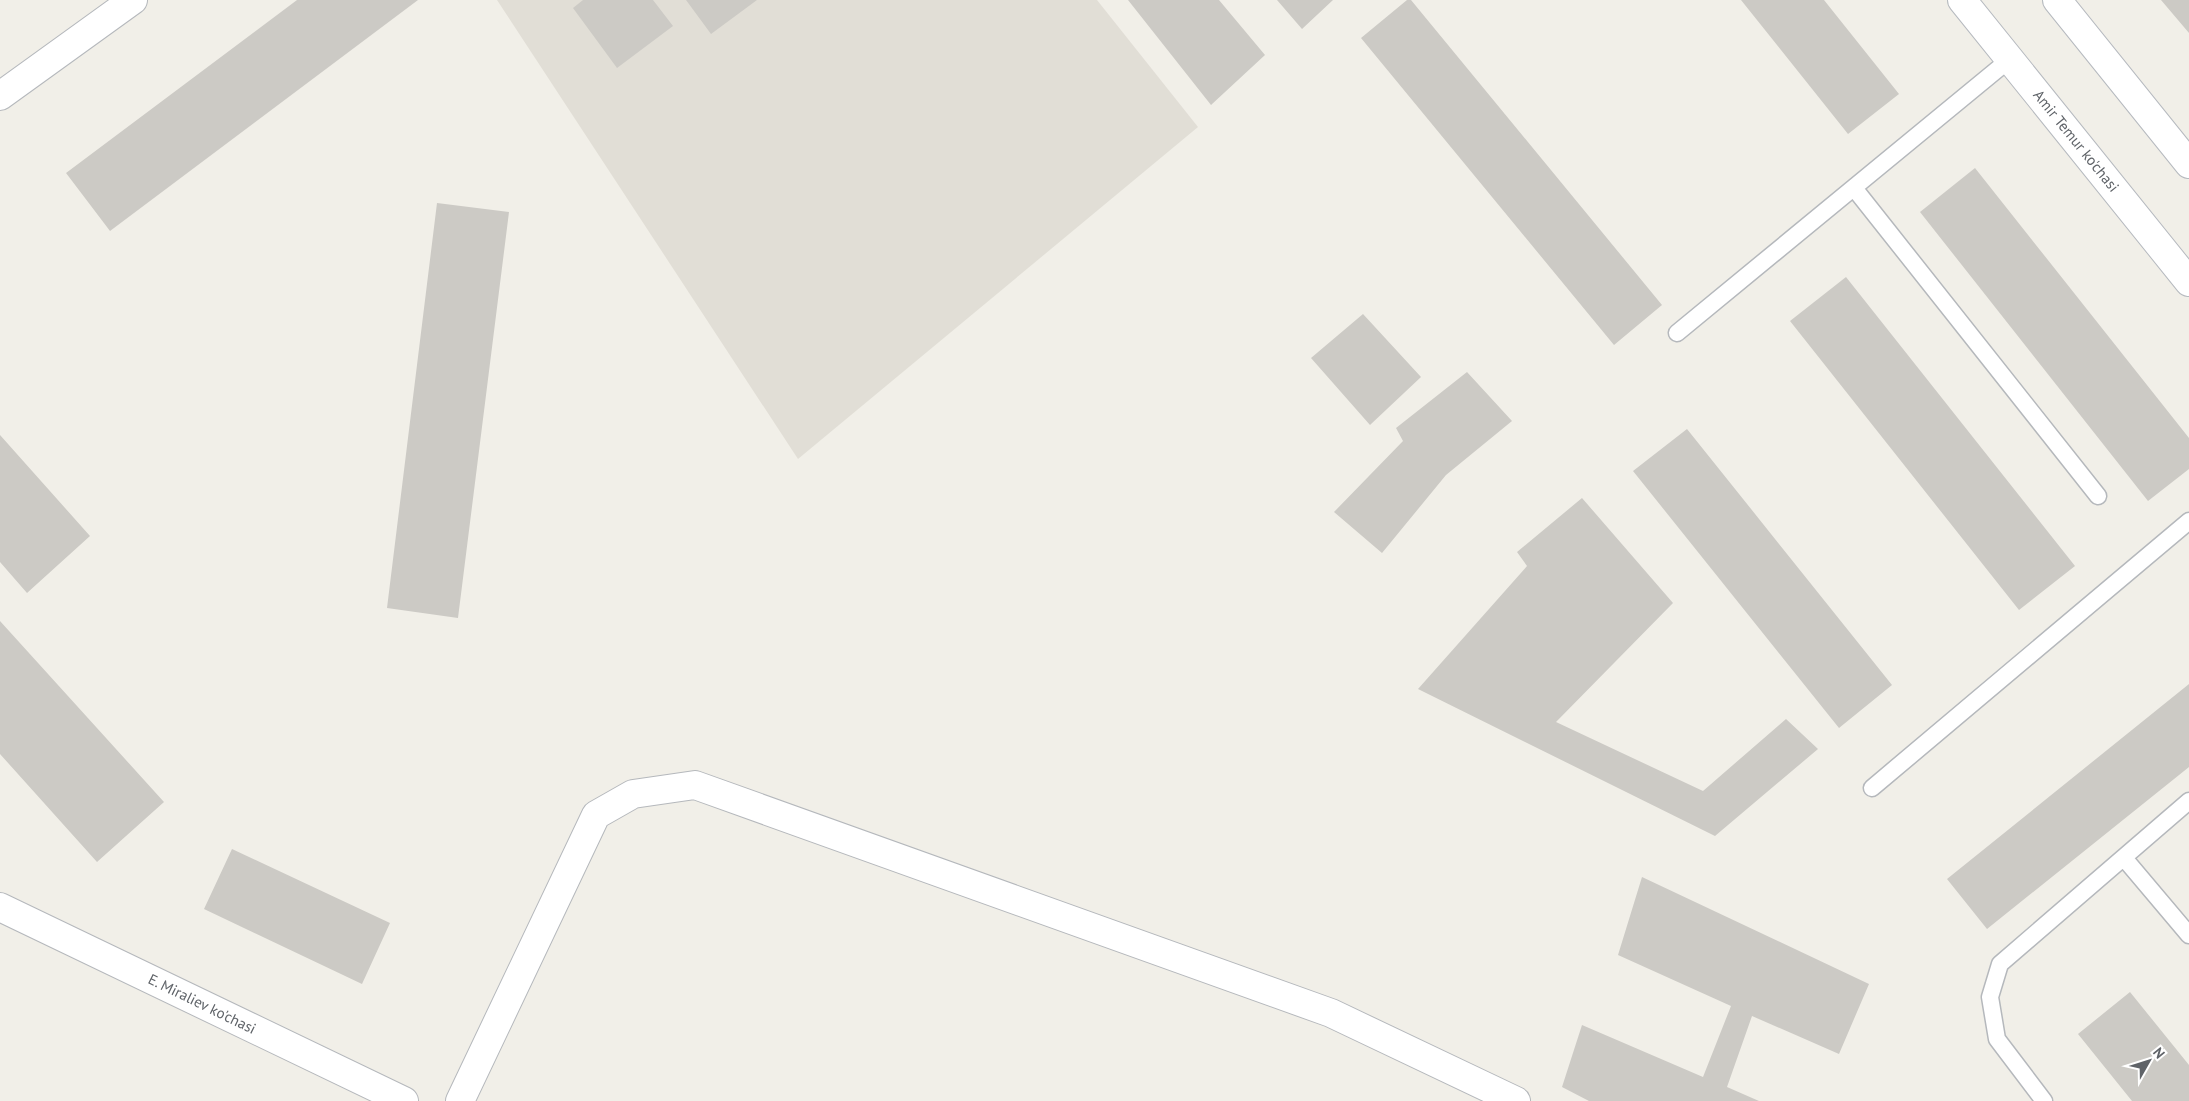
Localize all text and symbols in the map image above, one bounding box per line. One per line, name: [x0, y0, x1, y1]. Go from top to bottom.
street label: Amir Temur ko'chasi: [2029, 86, 2123, 196]
street label: E. Miraliev ko'chasi: [145, 969, 259, 1038]
north arrow: [2124, 1036, 2174, 1086]
text: N: [2149, 1044, 2169, 1062]

